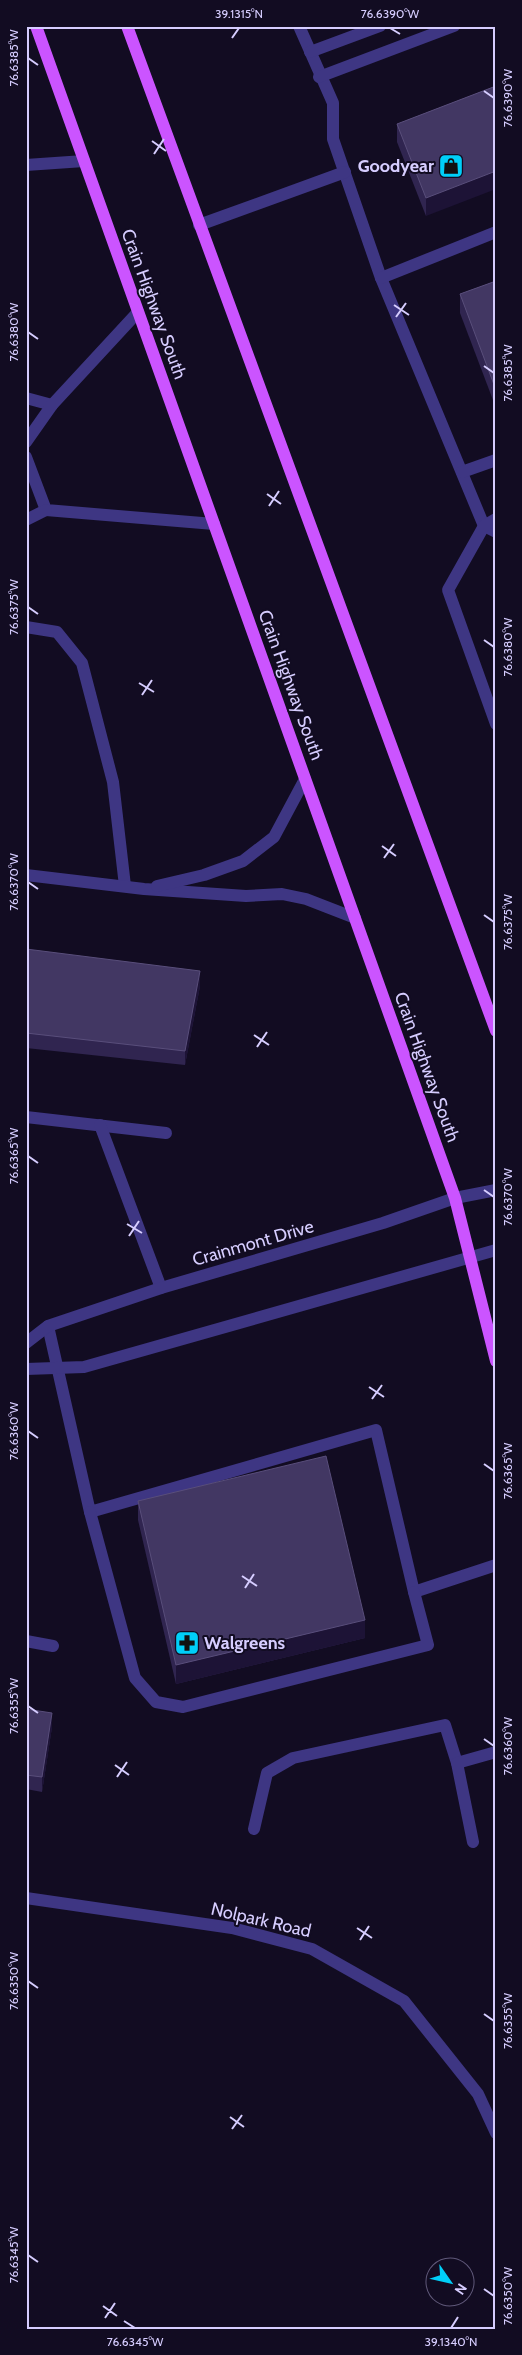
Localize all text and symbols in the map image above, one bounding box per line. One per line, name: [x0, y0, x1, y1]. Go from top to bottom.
text: 39.1315°N: [215, 6, 263, 21]
text: 76.6390°W: [361, 6, 420, 21]
text: 76.6385°W: [6, 29, 21, 86]
text: 76.6390°W: [500, 68, 515, 127]
shop icon: Goodyear: [438, 153, 464, 179]
place label: Goodyear: [358, 155, 434, 177]
street label: Crain Highway South: [117, 226, 191, 382]
text: 76.6380°W: [6, 302, 21, 361]
text: 76.6385°W: [500, 344, 515, 401]
text: 76.6375°W: [6, 578, 21, 635]
street label: Crain Highway South: [254, 607, 328, 763]
text: 76.6380°W: [500, 617, 515, 676]
text: 76.6370°W: [6, 853, 21, 911]
text: 76.6375°W: [500, 893, 515, 950]
street label: Crain Highway South: [390, 989, 464, 1145]
text: 76.6365°W: [6, 1127, 21, 1184]
text: 76.6370°W: [500, 1168, 515, 1226]
street label: Crainmont Drive: [190, 1215, 316, 1271]
text: 76.6360°W: [6, 1401, 21, 1460]
text: 76.6365°W: [500, 1442, 515, 1499]
pharmacy icon: Walgreens: [174, 1630, 200, 1656]
place label: Walgreens: [204, 1632, 286, 1654]
text: 76.6355°W: [6, 1677, 21, 1734]
text: 76.6360°W: [500, 1716, 515, 1775]
street label: Nolpark Road: [209, 1898, 313, 1942]
text: 76.6350°W: [6, 1951, 21, 2010]
text: 76.6355°W: [500, 1992, 515, 2049]
text: 76.6345°W: [6, 2226, 21, 2283]
north arrow: [424, 2258, 474, 2308]
text: 76.6350°W: [500, 2266, 515, 2325]
text: N: [451, 2280, 471, 2298]
text: 76.6345°W: [107, 2334, 164, 2349]
text: 39.1340°N: [424, 2334, 478, 2349]

